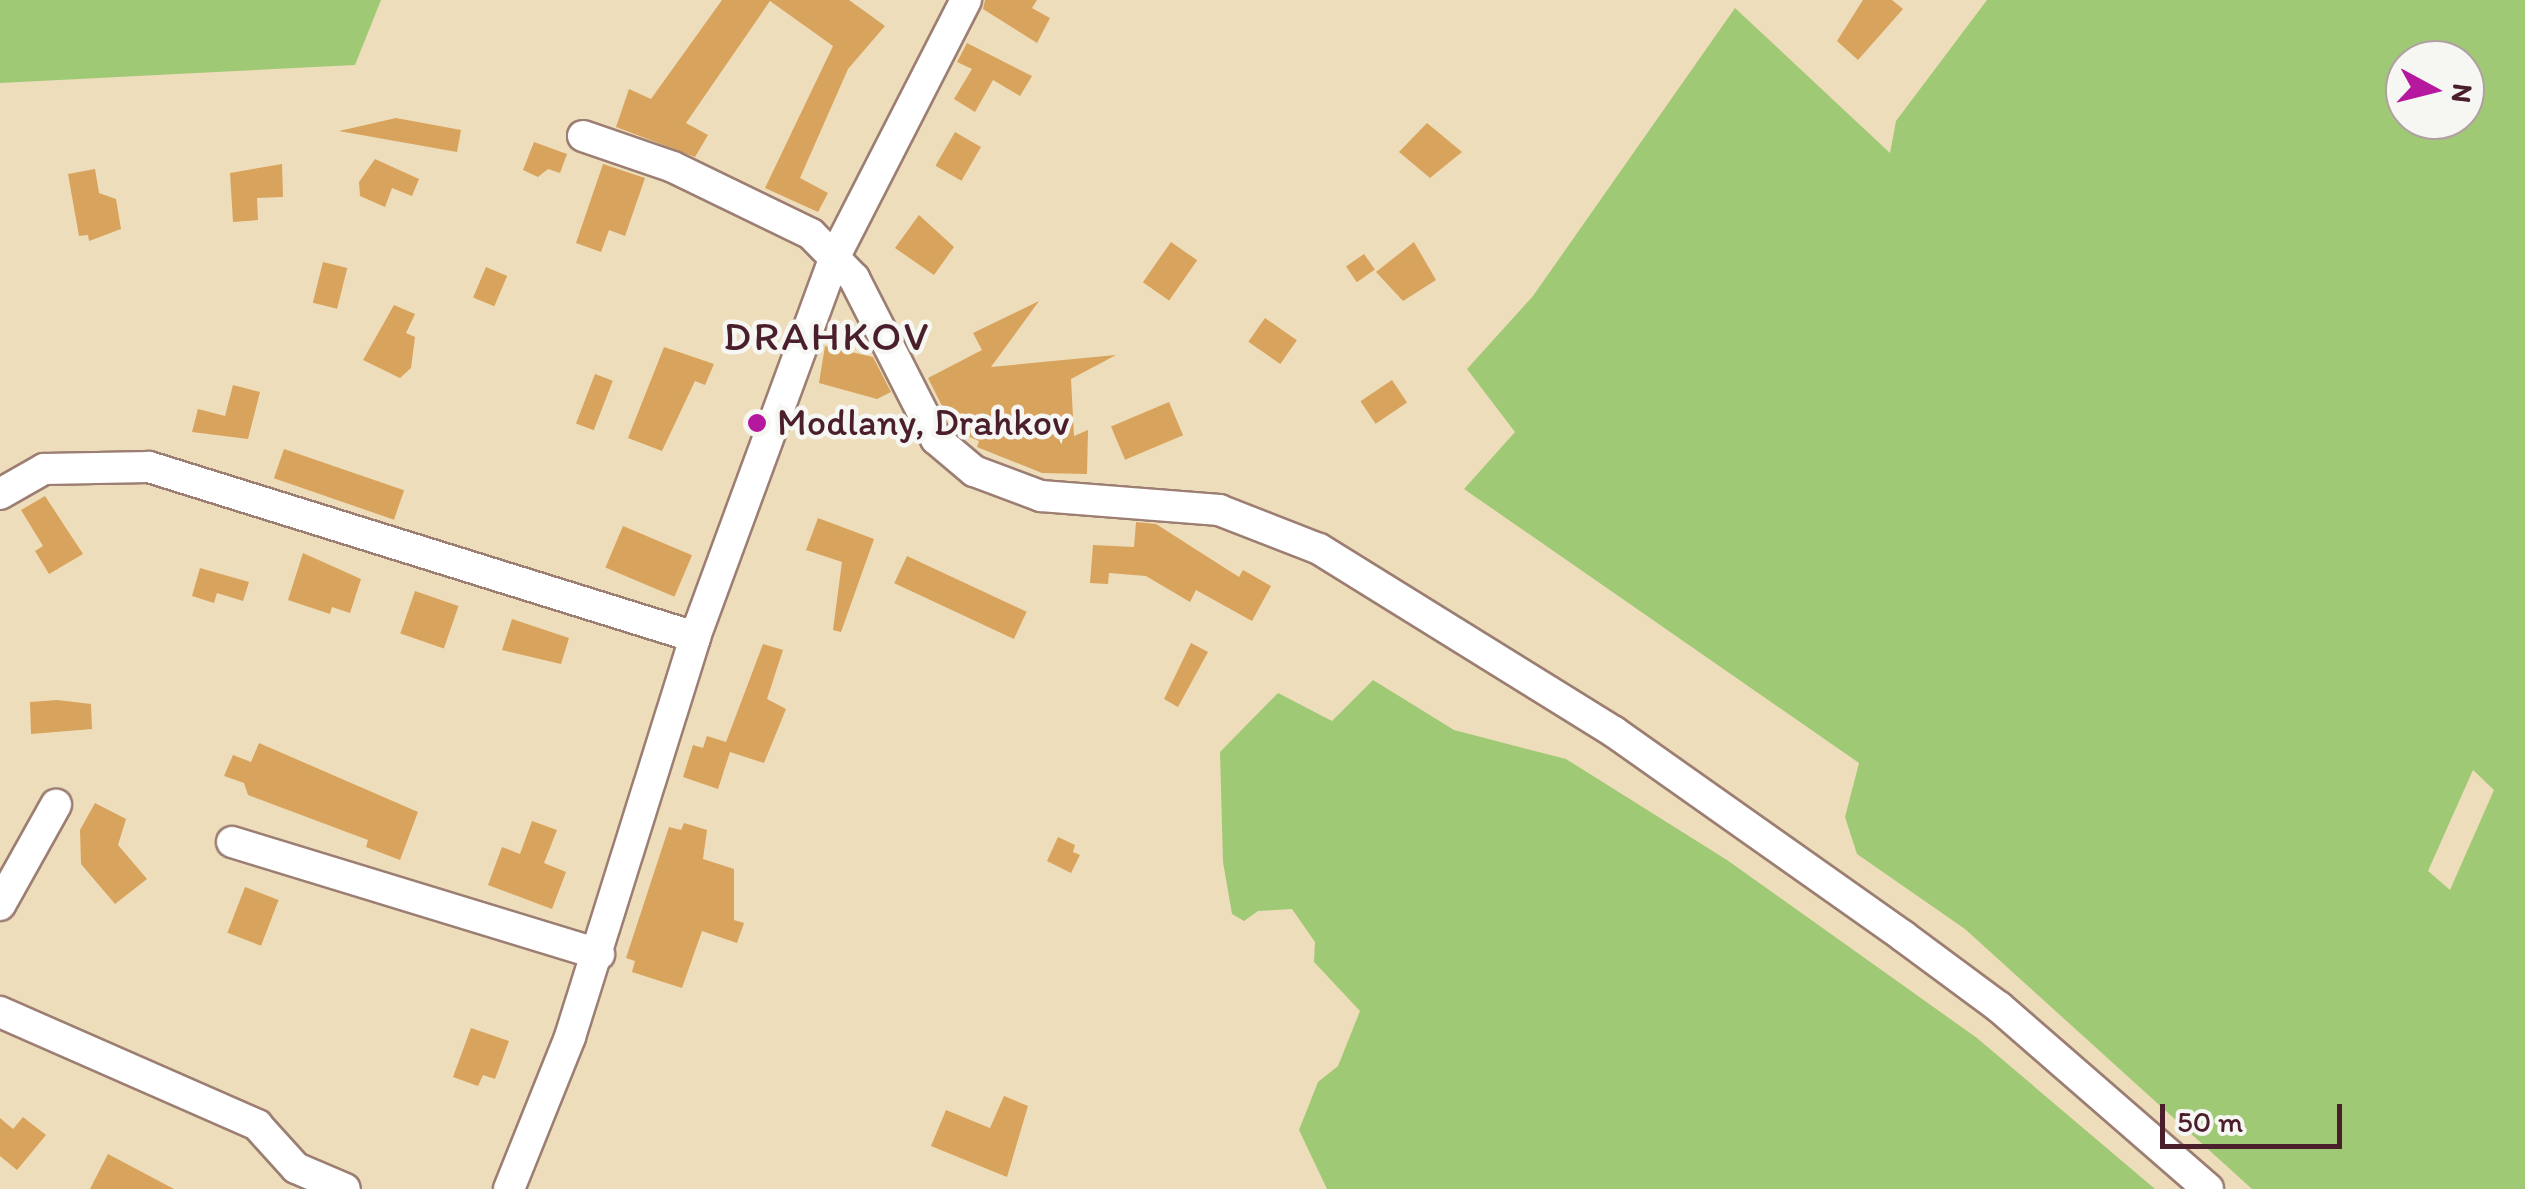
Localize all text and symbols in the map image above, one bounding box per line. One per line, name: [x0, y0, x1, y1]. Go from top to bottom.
north arrow: [2385, 40, 2485, 140]
text: N: [2445, 82, 2481, 105]
district label: DRAHKOV: [722, 311, 932, 361]
place label: Modlany, Drahkov: [777, 400, 1070, 446]
marker: Modlany, Drahkov: [746, 412, 768, 434]
scale bar: [2165, 1084, 2348, 1146]
text: 50 m: [2177, 1103, 2243, 1140]

